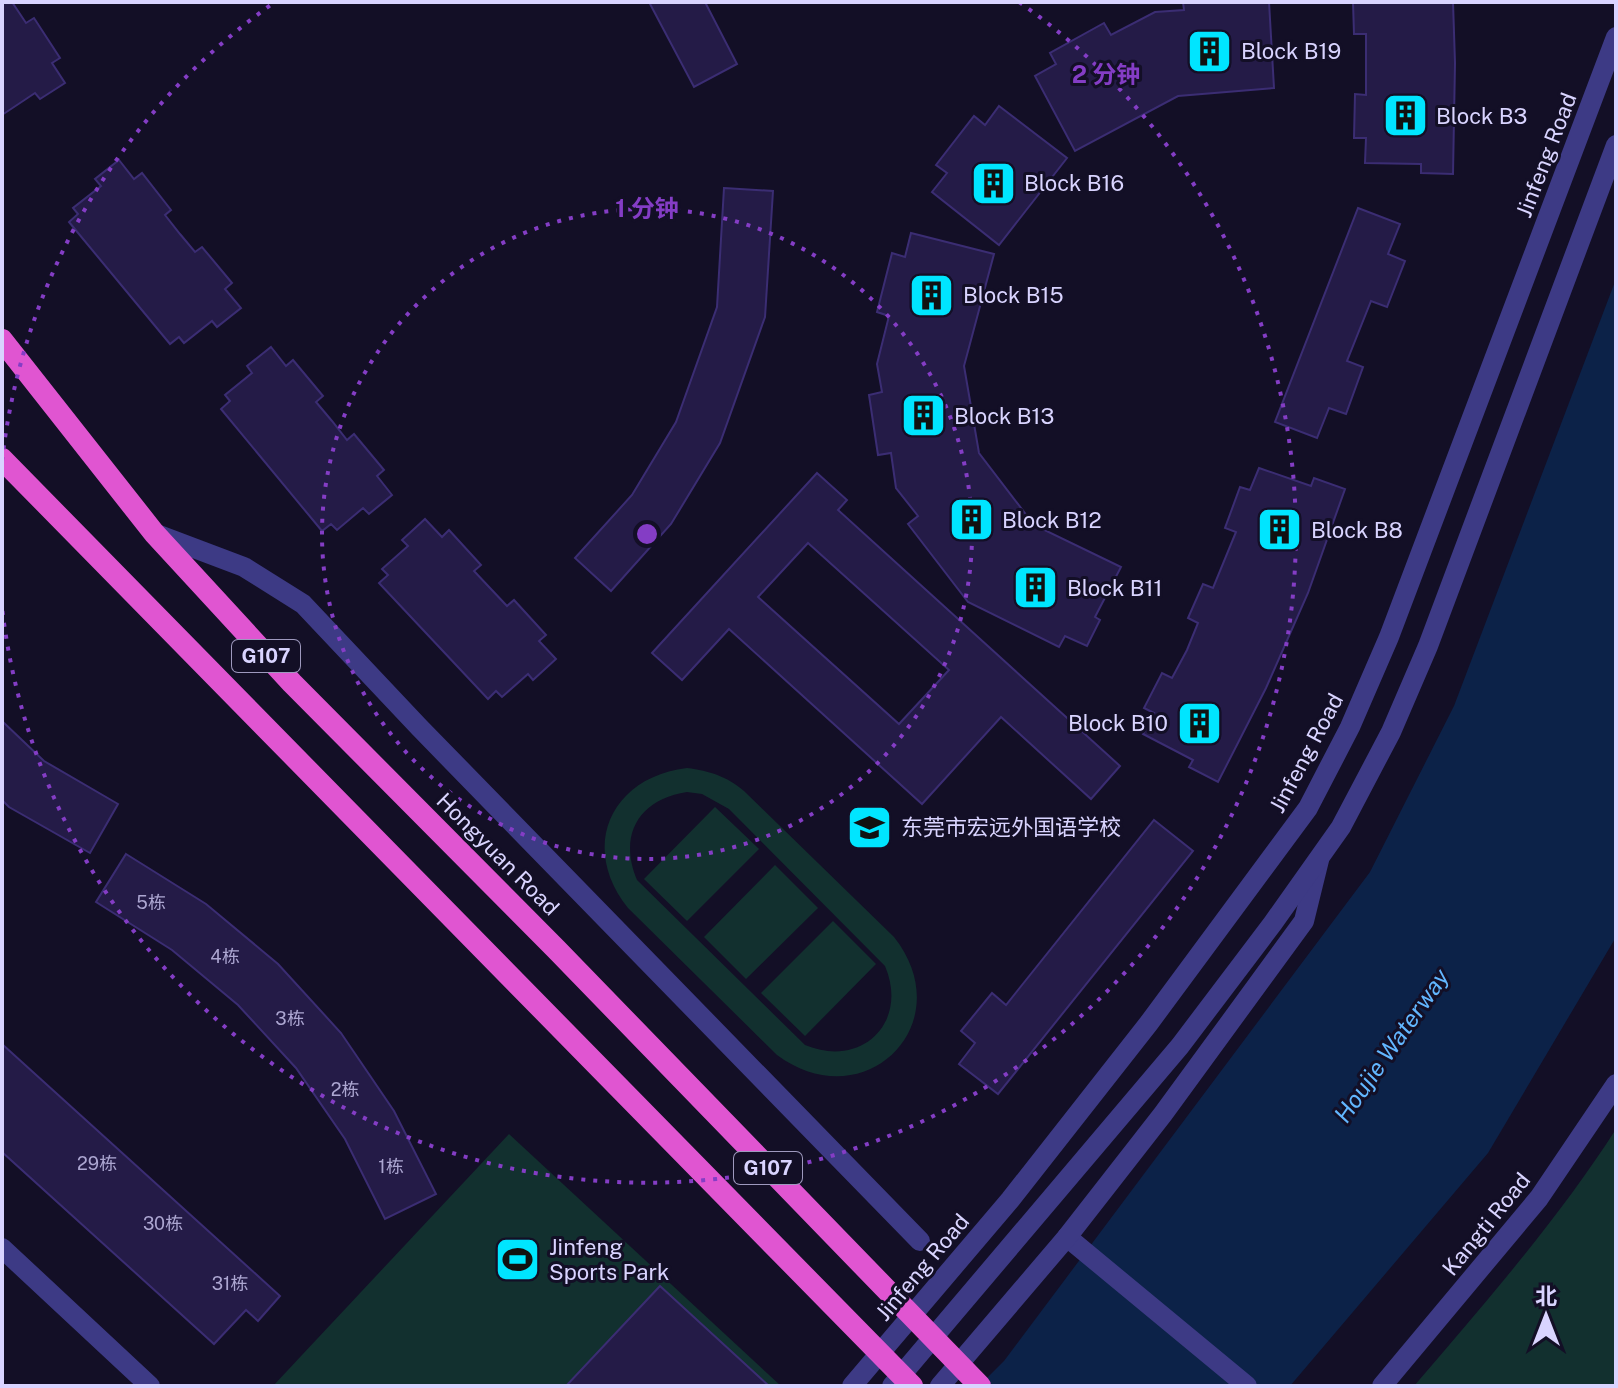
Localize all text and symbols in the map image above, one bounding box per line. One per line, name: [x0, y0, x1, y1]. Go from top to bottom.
building icon: Block B19: [1186, 27, 1234, 75]
place label: Block B19: [1241, 38, 1341, 64]
text: 2 分钟: [1072, 60, 1140, 88]
street label: Jinfeng Road: [1510, 89, 1582, 221]
building icon: Block B3: [1381, 92, 1429, 140]
place label: Block B3: [1436, 103, 1527, 129]
building icon: Block B16: [969, 159, 1017, 207]
place label: Block B16: [1024, 170, 1124, 196]
text: 1 分钟: [615, 194, 679, 222]
building icon: Block B15: [908, 271, 956, 319]
place label: Block B15: [963, 282, 1064, 308]
building icon: Block B13: [899, 392, 947, 440]
place label: Block B13: [954, 403, 1054, 429]
building icon: Block B12: [947, 496, 995, 544]
building icon: Block B8: [1256, 506, 1304, 554]
place label: Block B12: [1002, 507, 1102, 533]
place label: Block B8: [1311, 517, 1403, 543]
centre of rings: [633, 520, 661, 548]
building icon: Block B11: [1012, 564, 1060, 612]
place label: Block B11: [1067, 575, 1162, 601]
road number: G107: [232, 640, 300, 672]
street label: Jinfeng Road: [1264, 689, 1348, 817]
building icon: Block B10: [1175, 699, 1223, 747]
place label: Block B10: [1068, 710, 1168, 736]
street label: Hongyuan Road: [431, 787, 565, 921]
school or university icon: 东莞市宏远外国语学校: [846, 803, 894, 851]
place label: 东莞市宏远外国语学校: [901, 814, 1121, 840]
house number: 5栋: [136, 892, 166, 913]
house number: 4栋: [210, 946, 240, 967]
water label: Houjie Waterway: [1328, 963, 1455, 1128]
house number: 3栋: [275, 1008, 305, 1029]
house number: 2栋: [331, 1079, 359, 1100]
road number: G107: [734, 1152, 802, 1184]
house number: 29栋: [77, 1153, 117, 1174]
house number: 1栋: [378, 1156, 404, 1177]
street label: Kangti Road: [1437, 1167, 1535, 1281]
street label: Jinfeng Road: [870, 1208, 974, 1326]
house number: 30栋: [143, 1213, 183, 1234]
place label: Jinfeng Sports Park: [549, 1234, 669, 1285]
sports icon: Jinfeng Sports Park: [494, 1236, 542, 1284]
house number: 31栋: [212, 1273, 248, 1294]
north arrow: [1506, 1276, 1586, 1356]
text: 北: [1535, 1283, 1557, 1309]

